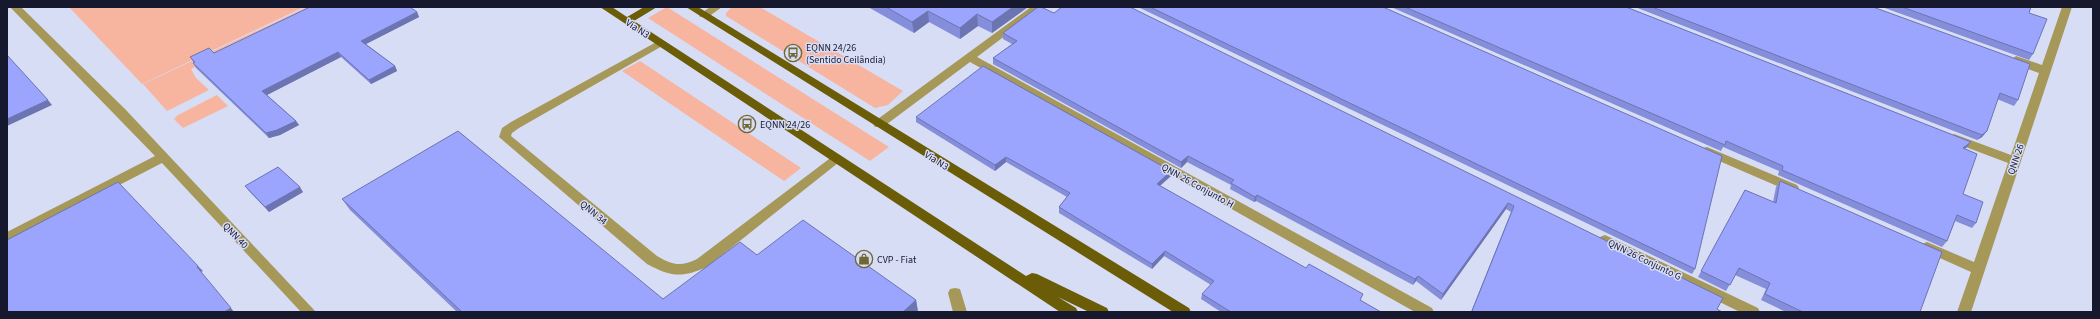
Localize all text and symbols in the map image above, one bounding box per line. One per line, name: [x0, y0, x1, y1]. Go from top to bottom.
street label: Via N3: [623, 16, 652, 42]
place label: EQNN 24/26 (Sentido Ceilândia): [806, 41, 886, 67]
bus stop icon: EQNN 24/26 (Sentido Ceilândia): [783, 43, 803, 63]
bus stop icon: EQNN 24/26: [737, 114, 757, 134]
place label: EQNN 24/26: [760, 118, 810, 132]
street label: QNN 26: [2004, 142, 2028, 177]
street label: Via N3: [922, 148, 951, 174]
street label: QNN 26 Conjunto H: [1159, 160, 1236, 212]
street label: QNN 34: [577, 197, 610, 228]
street label: QNN 40: [219, 219, 251, 252]
street label: QNN 26 Conjunto G: [1605, 236, 1684, 284]
shop icon: CVP - Fiat: [854, 249, 874, 269]
place label: CVP - Fiat: [877, 253, 917, 267]

